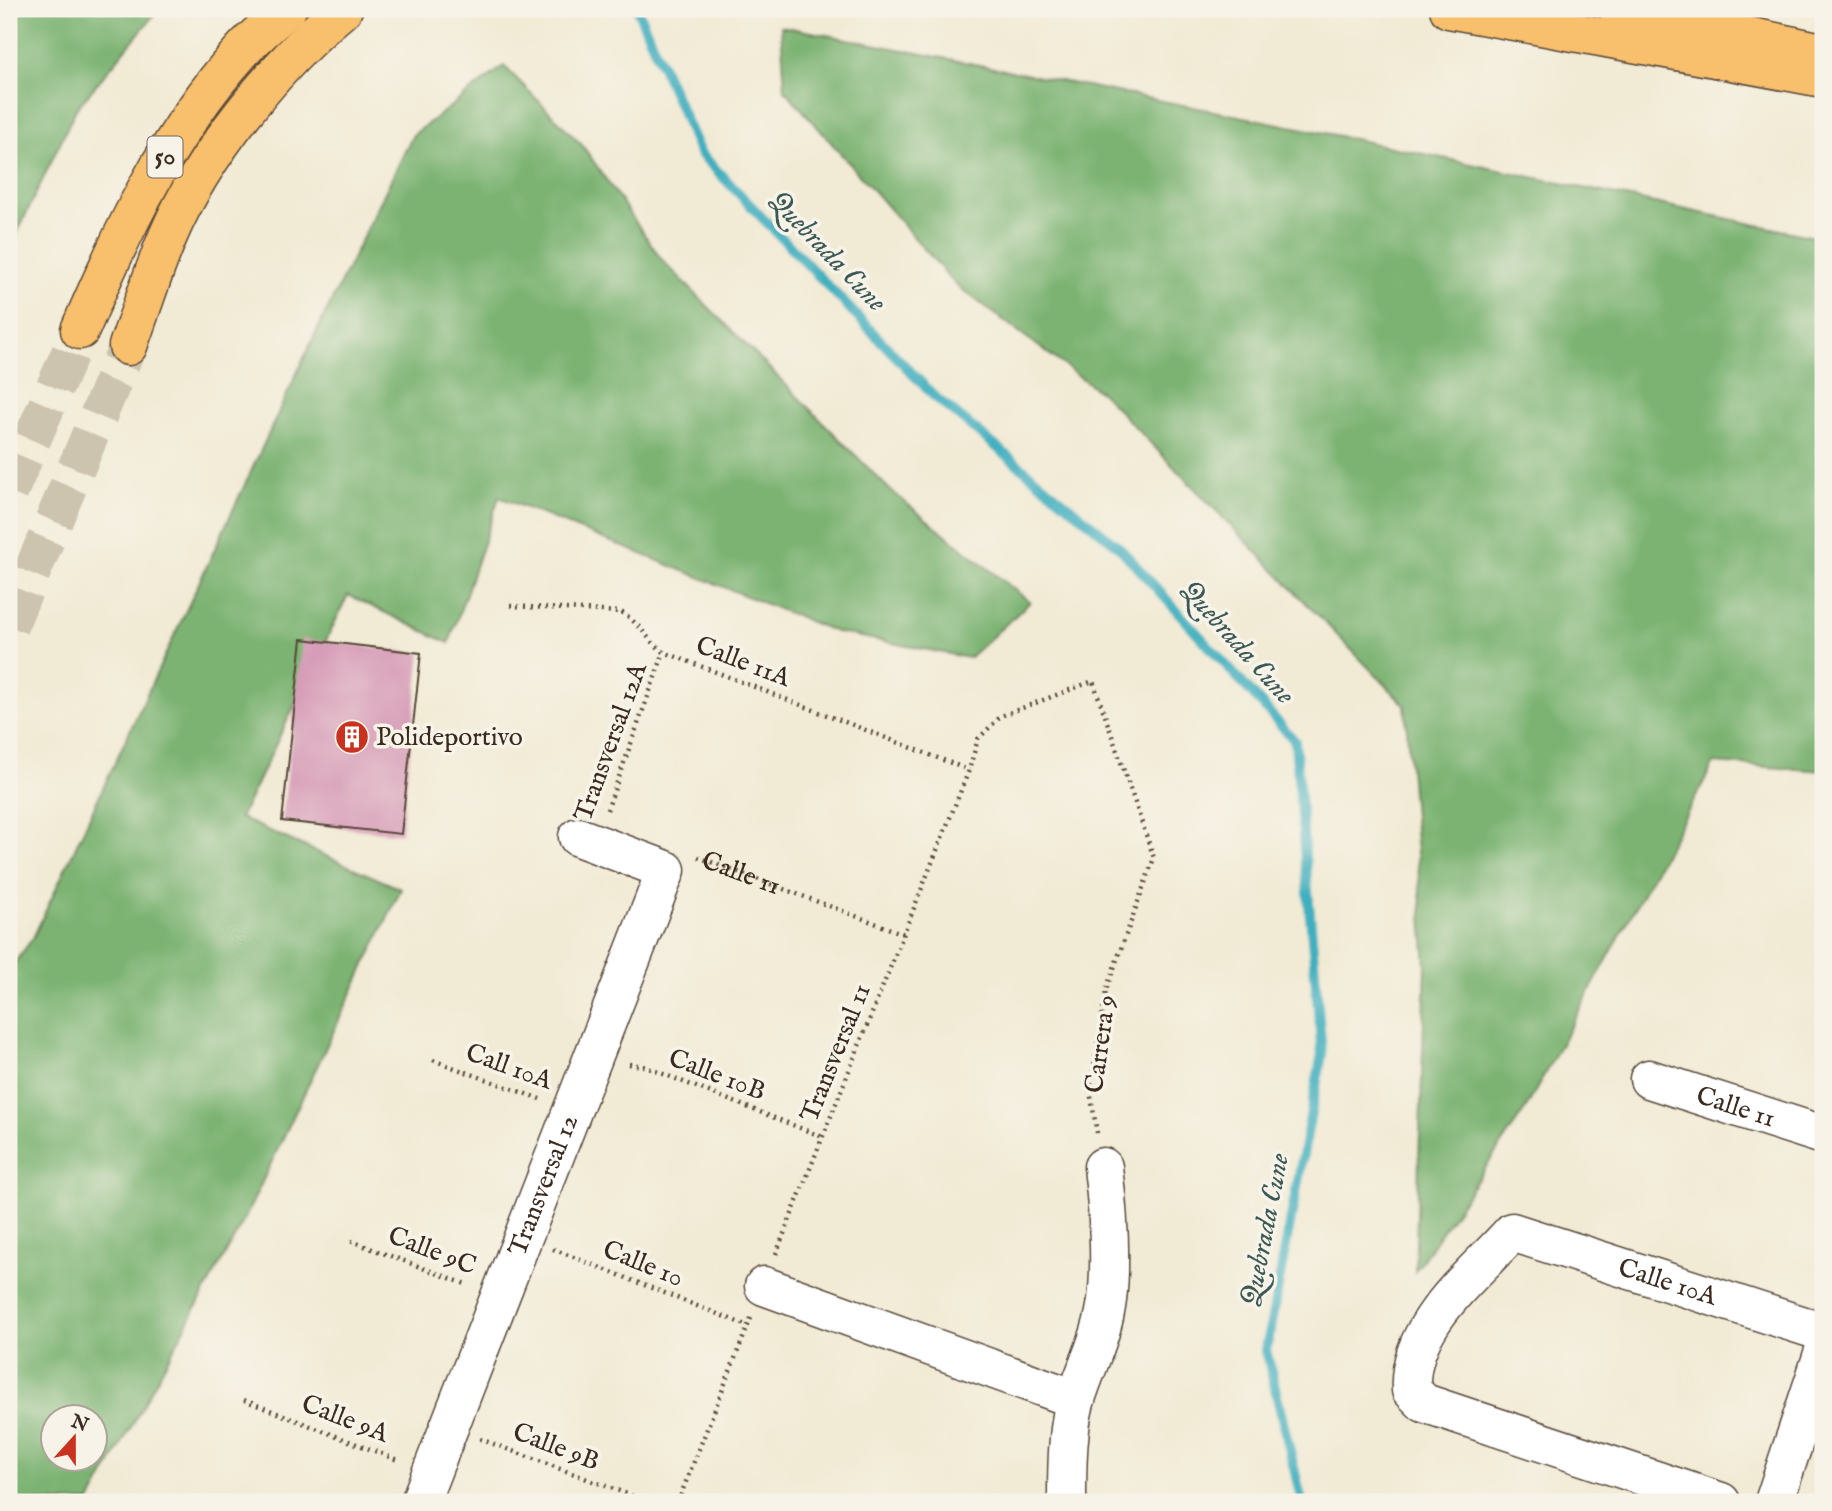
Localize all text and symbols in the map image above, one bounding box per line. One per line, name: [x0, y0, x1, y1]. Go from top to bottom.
road number: 50: [148, 136, 182, 177]
water label: Quebrada Cune: [761, 184, 894, 320]
water label: Quebrada Cune: [1172, 574, 1302, 713]
street label: Calle 11A: [691, 629, 796, 696]
street label: Transversal 12A: [567, 657, 655, 826]
building icon: Polideportivo: [333, 718, 371, 756]
place label: Polideportivo: [376, 721, 523, 754]
street label: Calle 11: [697, 843, 785, 903]
street label: Transversal 11: [793, 979, 879, 1127]
street label: Carrera 9: [1078, 993, 1124, 1095]
street label: Call 10A: [461, 1036, 558, 1098]
street label: Calle 10B: [664, 1041, 770, 1109]
street label: Calle 11: [1692, 1079, 1779, 1135]
street label: Transversal 12: [501, 1110, 586, 1260]
water label: Quebrada Cune: [1234, 1150, 1298, 1309]
street label: Calle 9C: [383, 1219, 481, 1283]
street label: Calle 10: [598, 1233, 688, 1295]
street label: Calle 10A: [1614, 1251, 1722, 1314]
street label: Calle 9A: [297, 1387, 394, 1451]
north arrow: [38, 1402, 108, 1472]
text: N: [66, 1409, 92, 1438]
street label: Calle 9B: [508, 1415, 604, 1479]

